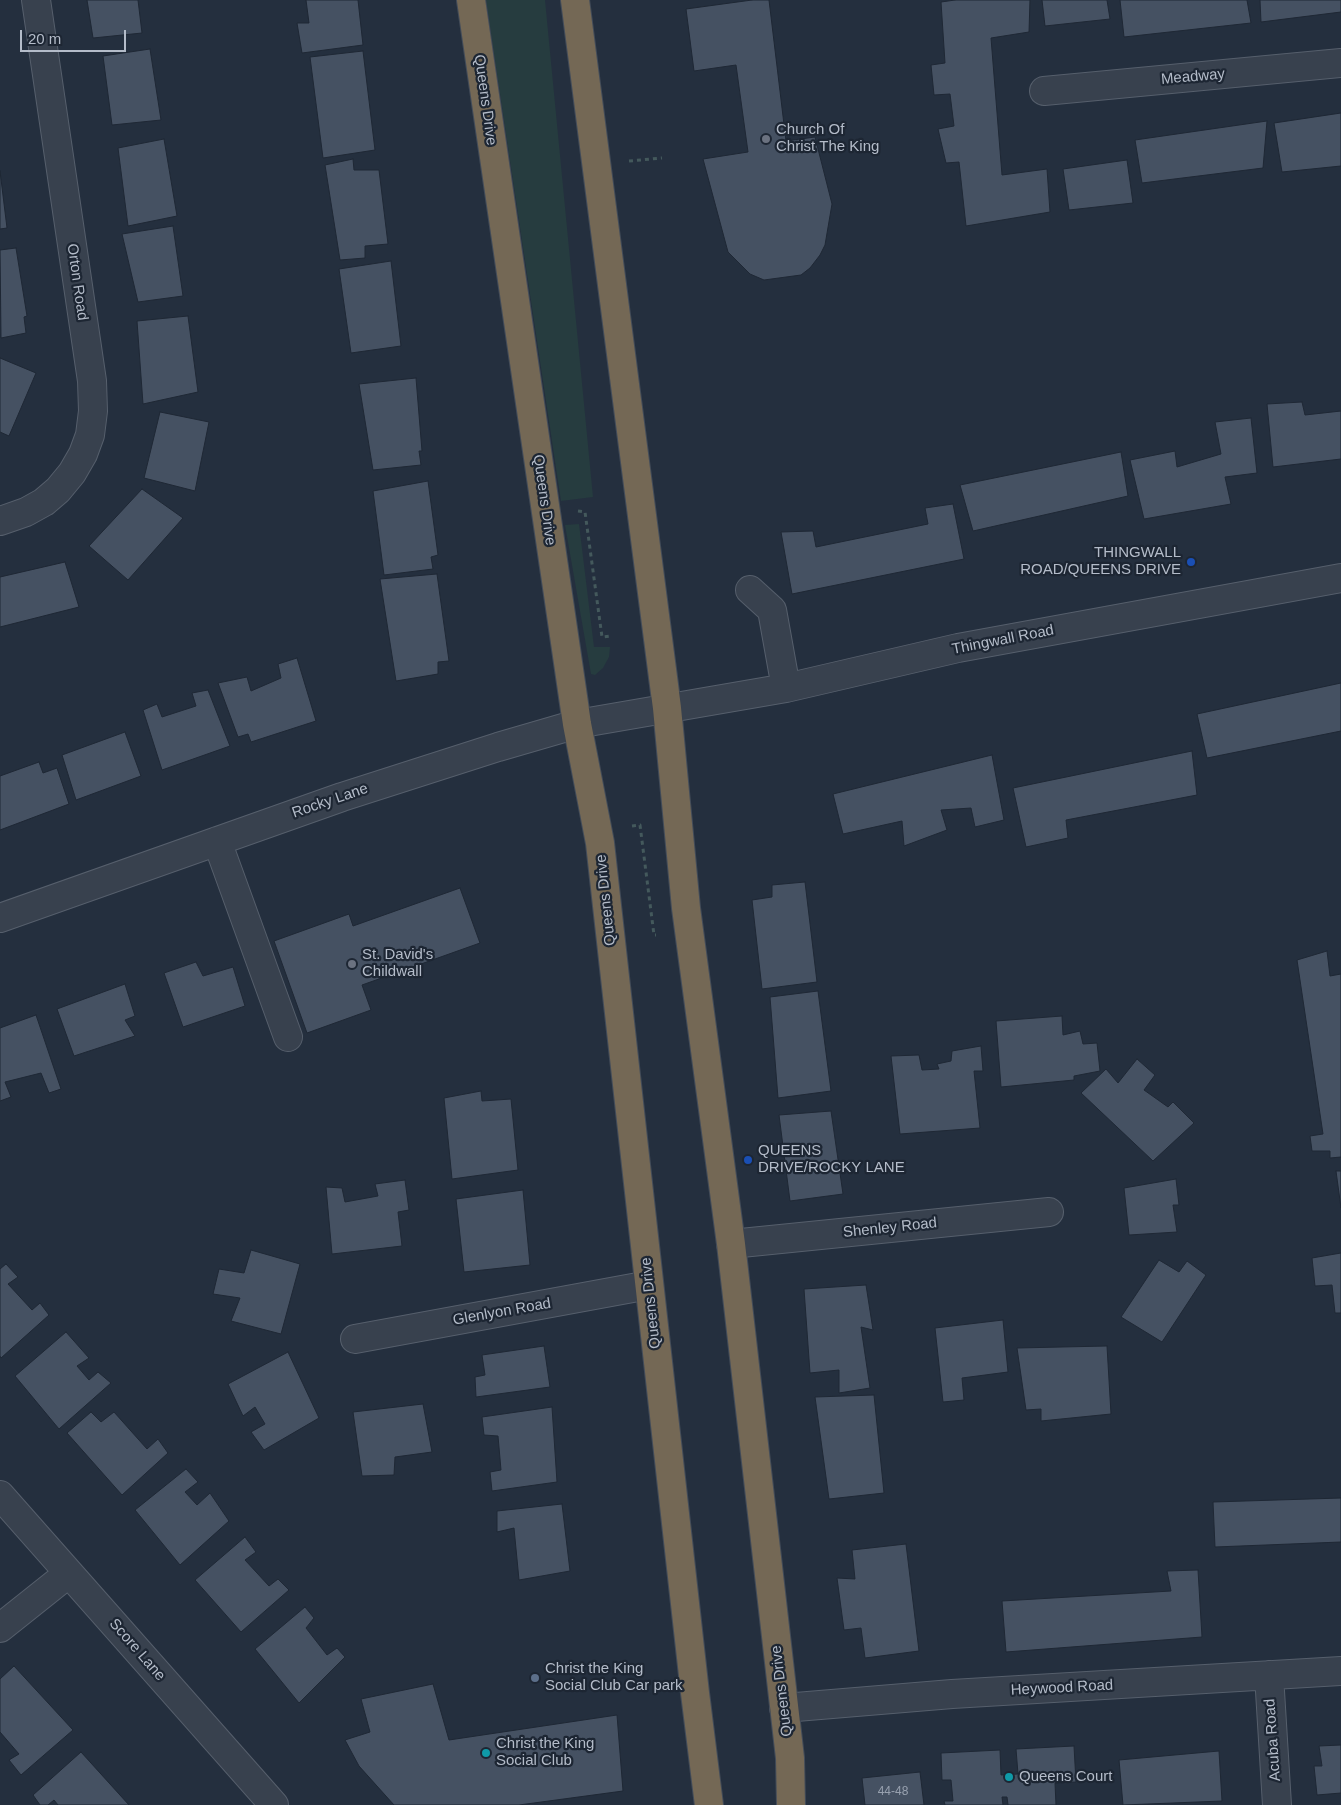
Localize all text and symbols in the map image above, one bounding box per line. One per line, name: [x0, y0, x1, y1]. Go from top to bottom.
scale bar: [22, 20, 129, 52]
text: 20 m: [28, 30, 61, 47]
street label: Queens Drive: [470, 53, 500, 147]
street label: Meadway: [1160, 65, 1226, 89]
place label: Church Of Christ The King: [776, 121, 879, 156]
marker: Church Of Christ The King: [760, 133, 772, 145]
street label: Orton Road: [63, 242, 91, 322]
street label: Queens Drive: [529, 453, 559, 547]
place label: THINGWALL ROAD/QUEENS DRIVE: [1020, 544, 1181, 579]
marker: THINGWALL ROAD/QUEENS DRIVE: [1185, 556, 1197, 568]
street label: Thingwall Road: [951, 621, 1055, 659]
street label: Rocky Lane: [290, 780, 370, 822]
street label: Queens Drive: [592, 853, 620, 947]
place label: St. David's Childwall: [362, 946, 433, 981]
marker: St. David's Childwall: [346, 958, 358, 970]
place label: QUEENS DRIVE/ROCKY LANE: [758, 1142, 905, 1177]
marker: QUEENS DRIVE/ROCKY LANE: [742, 1154, 754, 1166]
street label: Shenley Road: [842, 1214, 938, 1242]
street label: Queens Drive: [637, 1256, 665, 1350]
street label: Glenlyon Road: [452, 1295, 552, 1329]
street label: Score Lane: [105, 1615, 169, 1685]
street label: Queens Drive: [767, 1644, 797, 1738]
place label: Christ the King Social Club Car park: [545, 1660, 683, 1695]
marker: Christ the King Social Club Car park: [529, 1672, 541, 1684]
street label: Heywood Road: [1010, 1676, 1114, 1700]
street label: Acuba Road: [1261, 1698, 1285, 1782]
place label: Christ the King Social Club: [496, 1735, 594, 1770]
marker: Christ the King Social Club: [480, 1747, 492, 1759]
place label: Queens Court: [1019, 1768, 1112, 1786]
marker: Queens Court: [1003, 1771, 1015, 1783]
house number: 44-48: [878, 1785, 908, 1799]

